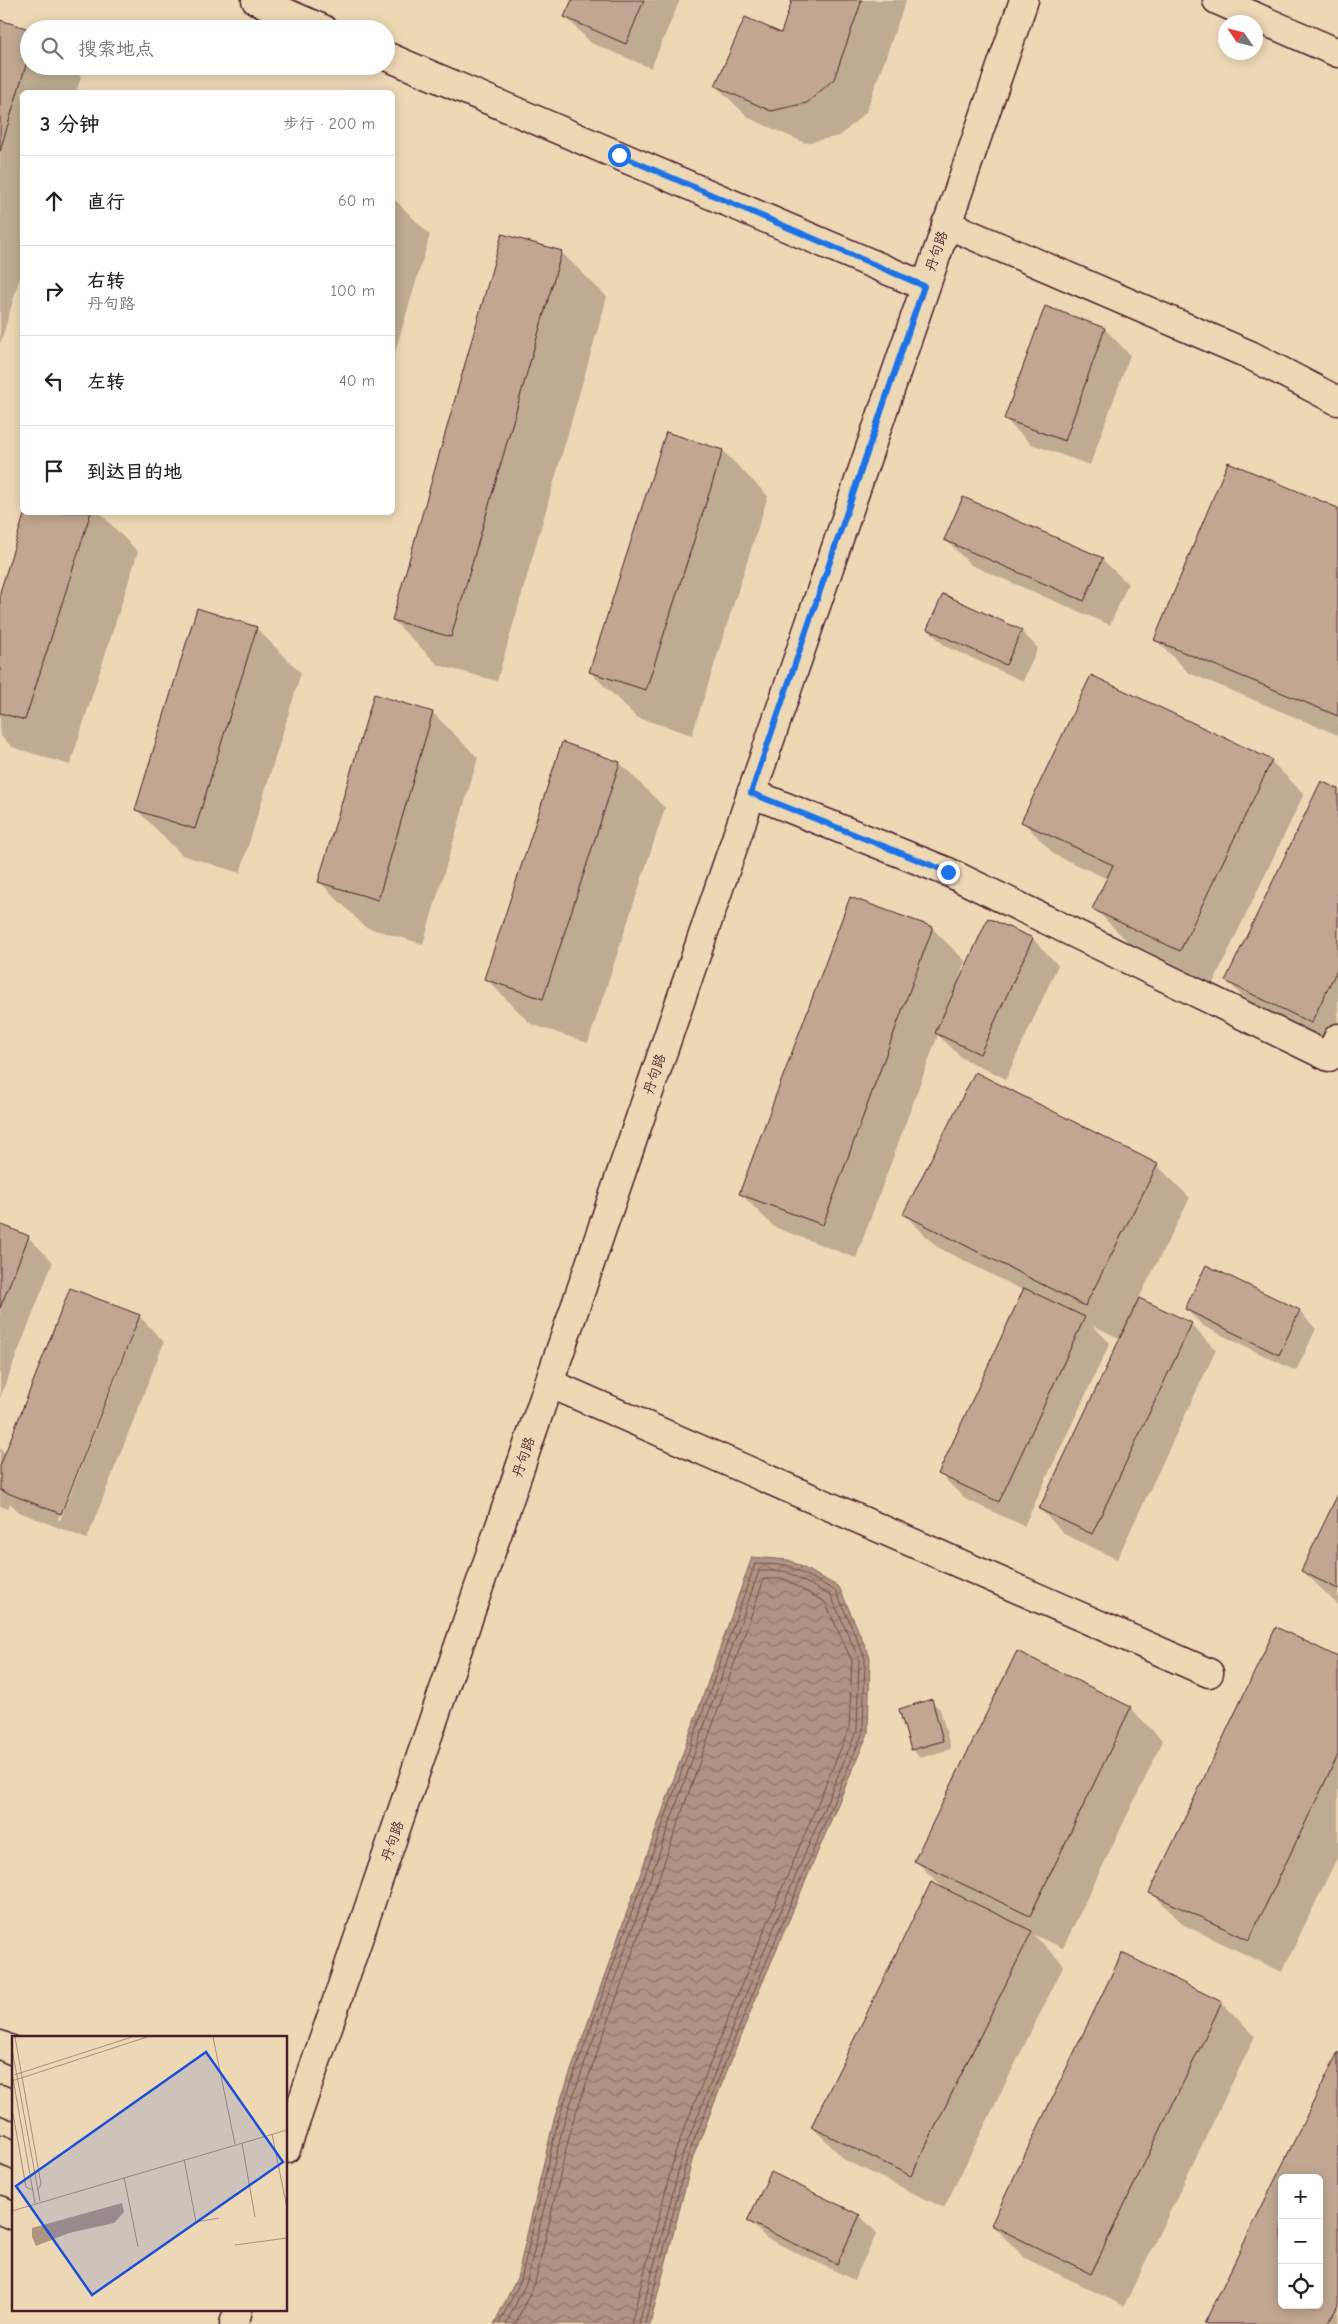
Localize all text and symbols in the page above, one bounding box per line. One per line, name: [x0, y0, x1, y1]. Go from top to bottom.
north arrow: [1218, 15, 1263, 60]
search box: [20, 20, 395, 75]
icon: search: [38, 34, 66, 62]
text: 搜索地点: [78, 38, 154, 60]
text: 3 分钟: [40, 112, 100, 136]
text: 步行 · 200 m: [283, 115, 375, 133]
route start: [608, 144, 631, 167]
icon: ahead: [40, 187, 68, 215]
text: 直行: [87, 191, 125, 213]
text: 60 m: [338, 192, 375, 210]
street label: 丹句路: [922, 229, 951, 274]
text: 右转: [87, 270, 125, 292]
icon: right: [40, 277, 68, 305]
text: 100 m: [331, 282, 375, 300]
text: 丹句路: [87, 295, 135, 313]
icon: left: [40, 367, 68, 395]
text: 左转: [87, 371, 125, 393]
text: 40 m: [339, 372, 375, 390]
icon: arrive: [40, 457, 68, 485]
text: 到达目的地: [87, 461, 182, 483]
route end: [937, 861, 960, 884]
street label: 丹句路: [640, 1052, 669, 1097]
street label: 丹句路: [509, 1435, 538, 1480]
street label: 丹句路: [378, 1819, 407, 1864]
inset map: [12, 2036, 288, 2312]
map controls: [1278, 2174, 1323, 2309]
button: +: [1278, 2174, 1323, 2219]
button: −: [1278, 2219, 1323, 2264]
button: locate: [1278, 2264, 1323, 2309]

